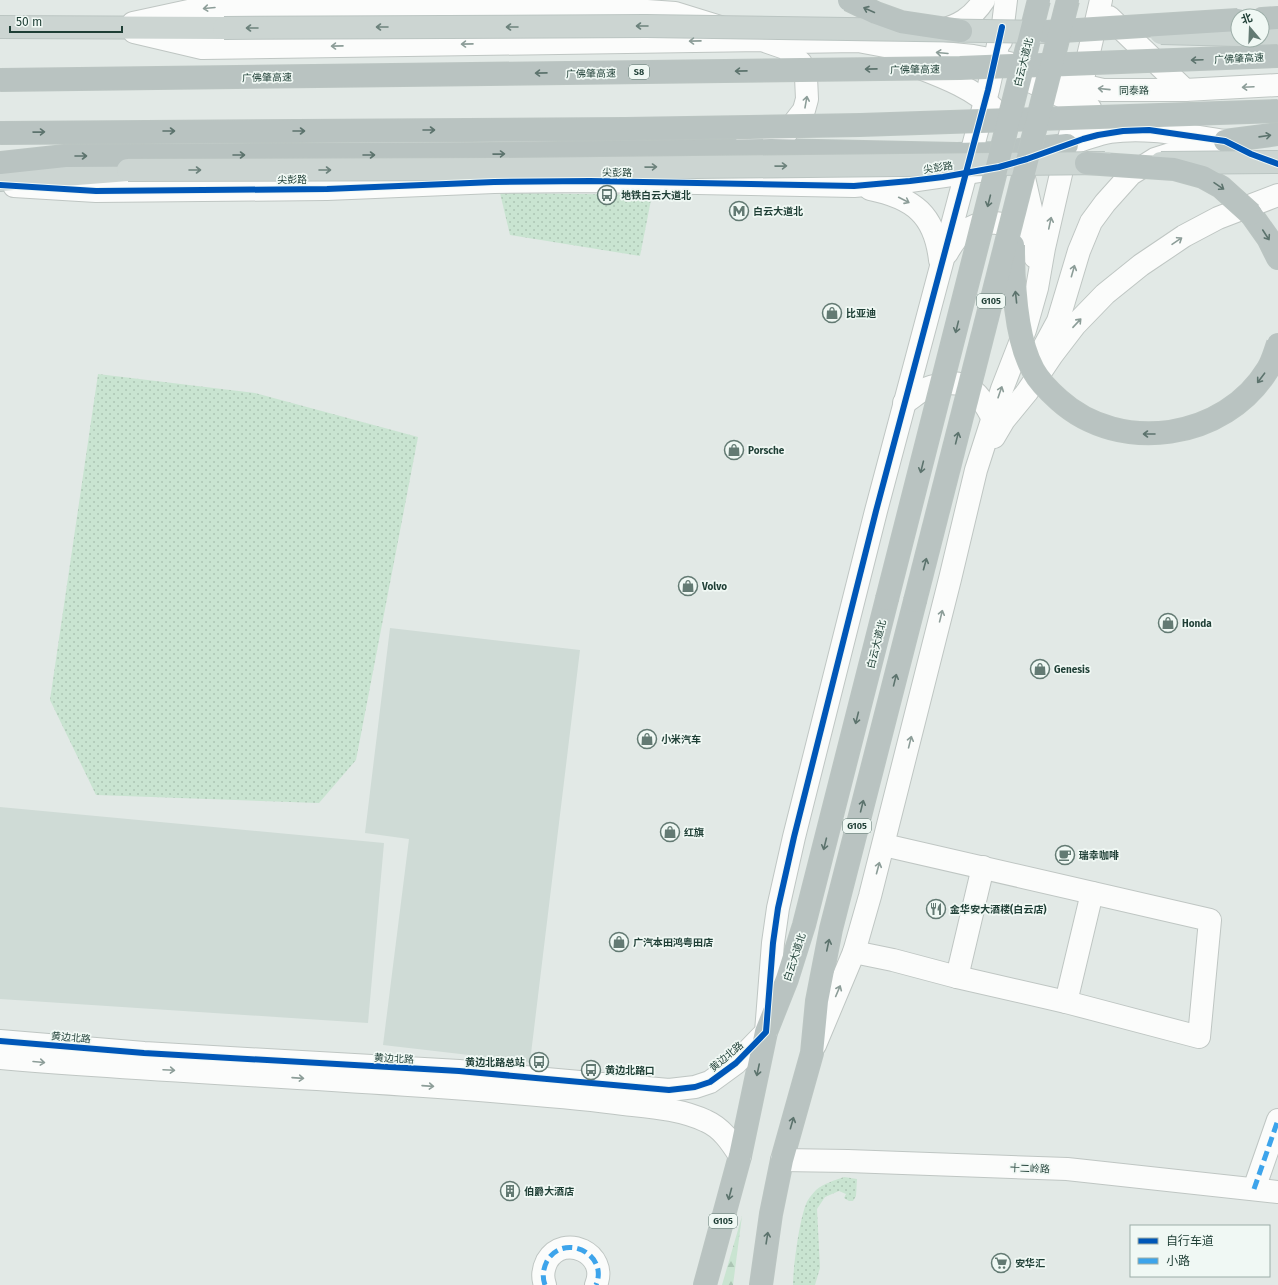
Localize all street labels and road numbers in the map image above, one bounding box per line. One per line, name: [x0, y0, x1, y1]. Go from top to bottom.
street label: 白云大道北: [1012, 37, 1036, 88]
street label: 广佛肇高速: [1214, 52, 1264, 66]
street label: 广佛肇高速: [890, 64, 940, 76]
road number: S8: [629, 65, 649, 79]
street label: 广佛肇高速: [566, 68, 616, 80]
street label: 广佛肇高速: [242, 72, 292, 84]
street label: 同泰路: [1119, 85, 1149, 97]
street label: 尖彭路: [922, 160, 954, 176]
street label: 尖彭路: [602, 167, 632, 179]
street label: 尖彭路: [277, 174, 307, 186]
road number: G105: [977, 294, 1005, 308]
street label: 白云大道北: [865, 619, 889, 670]
road number: G105: [843, 819, 871, 833]
street label: 白云大道北: [782, 932, 808, 983]
street label: 黄边北路: [50, 1030, 91, 1046]
street label: 黄边北路: [707, 1039, 746, 1074]
street label: 黄边北路: [374, 1052, 414, 1066]
street label: 十二岭路: [1010, 1162, 1050, 1176]
road number: G105: [709, 1214, 737, 1228]

